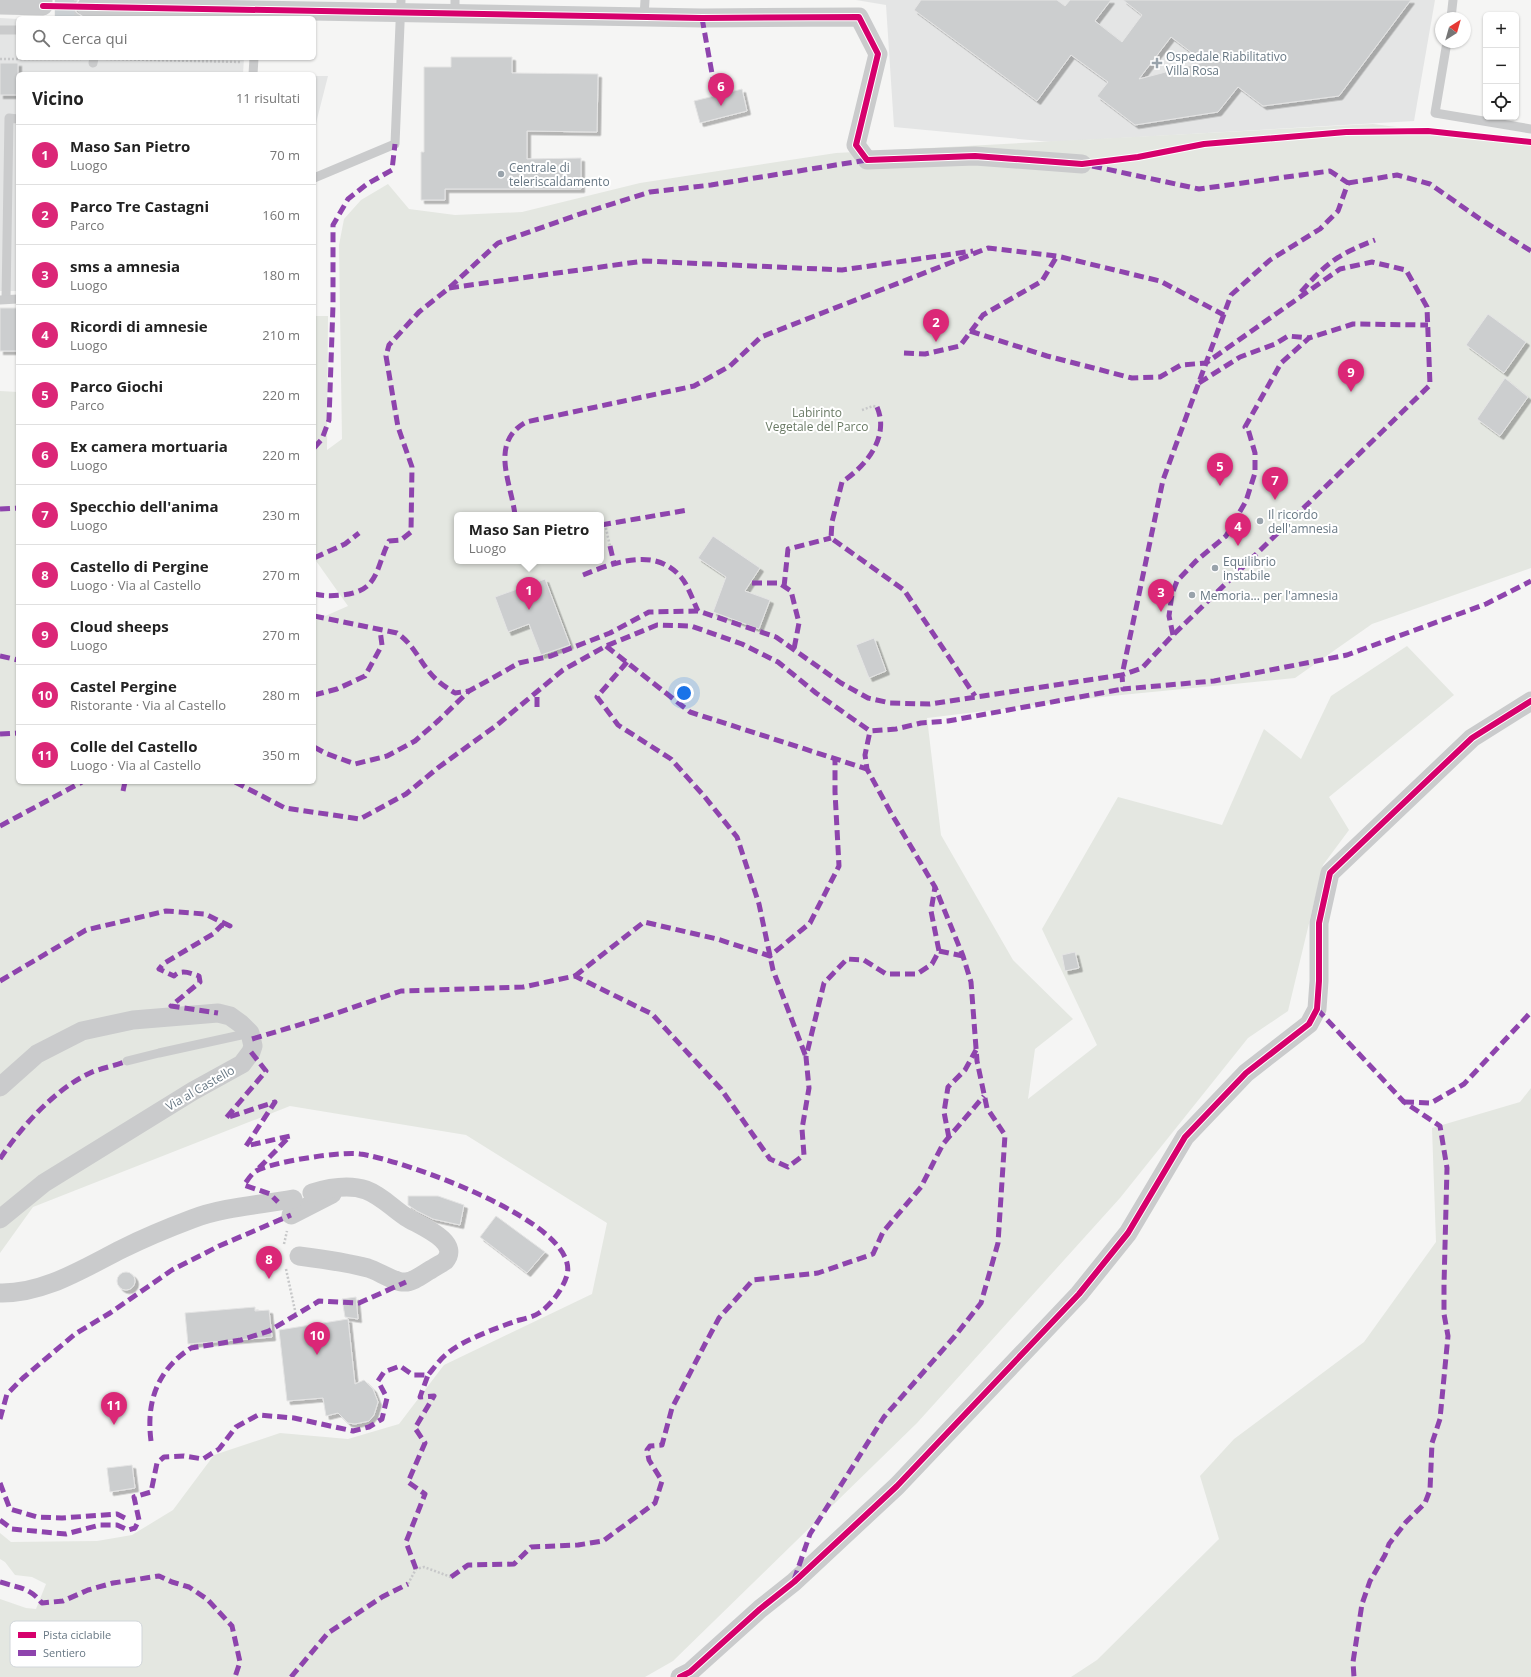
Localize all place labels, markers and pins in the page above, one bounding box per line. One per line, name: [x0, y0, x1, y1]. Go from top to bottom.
place label: Ospedale Riabilitativo Villa Rosa: [1166, 48, 1287, 79]
marker: Ospedale Riabilitativo Villa Rosa: [1151, 57, 1163, 69]
pin: 6: [708, 73, 734, 106]
place label: Centrale di teleriscaldamento: [509, 159, 610, 190]
marker: Centrale di teleriscaldamento: [496, 169, 506, 179]
pin: 2: [923, 309, 949, 342]
pin: 9: [1338, 359, 1364, 392]
pin: 5: [1207, 453, 1233, 486]
pin: 7: [1262, 467, 1288, 500]
place label: Il ricordo dell'amnesia: [1268, 506, 1338, 537]
pin: 4: [1225, 513, 1251, 546]
marker: Il ricordo dell'amnesia: [1255, 516, 1265, 526]
place label: Equilibrio instabile: [1223, 553, 1276, 584]
marker: Equilibrio instabile: [1210, 563, 1220, 573]
pin: 1: [516, 577, 542, 610]
pin: 3: [1148, 579, 1174, 612]
place label: Memoria... per l'amnesia: [1200, 587, 1338, 604]
marker: Memoria... per l'amnesia: [1187, 590, 1197, 600]
pin: 8: [256, 1246, 282, 1279]
pin: 10: [304, 1322, 330, 1355]
pin: 11: [101, 1392, 127, 1425]

